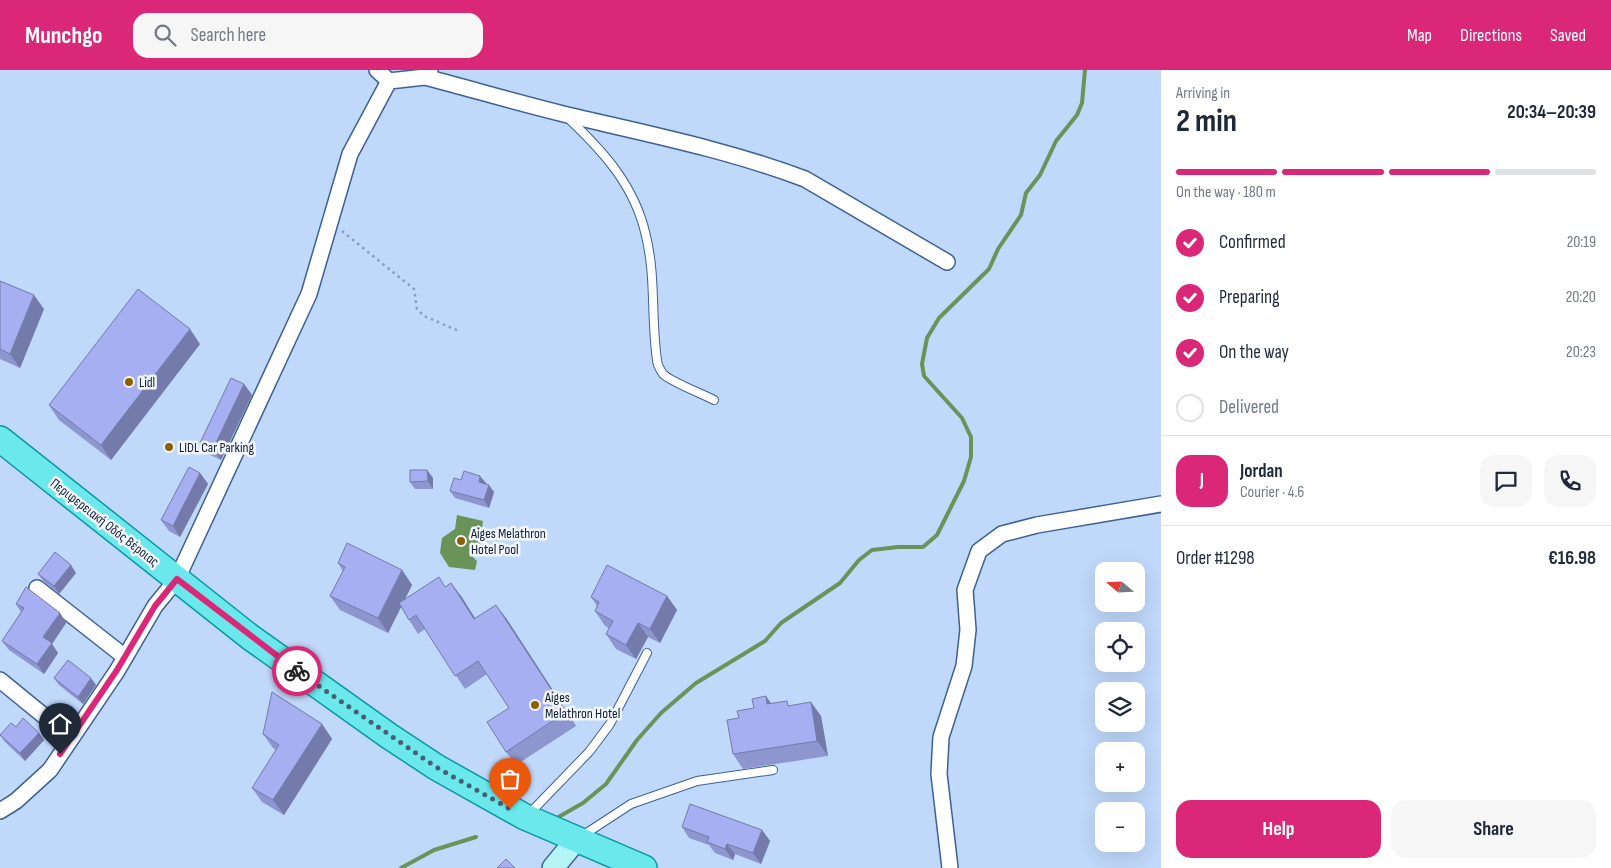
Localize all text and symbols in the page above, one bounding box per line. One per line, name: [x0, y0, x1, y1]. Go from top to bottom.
search box: [133, 13, 483, 58]
text: Munchgo: [25, 21, 103, 50]
icon: search: [151, 21, 179, 49]
text: Search here: [191, 24, 266, 47]
text: Map: [1407, 25, 1432, 46]
text: Directions: [1460, 25, 1522, 46]
text: Saved: [1550, 25, 1586, 46]
text: Arriving in: [1176, 84, 1230, 103]
text: 20:34–20:39: [1507, 101, 1596, 124]
text: 2 min: [1176, 102, 1237, 141]
text: On the way · 180 m: [1176, 183, 1276, 202]
icon: check: [1176, 229, 1204, 257]
text: Confirmed: [1219, 231, 1286, 254]
text: 20:19: [1567, 233, 1596, 252]
icon: check: [1176, 284, 1204, 312]
text: Preparing: [1219, 286, 1280, 309]
text: 20:20: [1566, 288, 1596, 307]
icon: check: [1176, 339, 1204, 367]
text: On the way: [1219, 341, 1289, 364]
text: 20:23: [1566, 343, 1596, 362]
place label: Lidl: [139, 374, 155, 391]
marker: Lidl: [123, 376, 135, 388]
text: Delivered: [1219, 396, 1279, 419]
place label: LIDL Car Parking: [179, 439, 255, 456]
marker: LIDL Car Parking: [163, 441, 175, 453]
button: chat: [1480, 455, 1532, 507]
button: phone: [1544, 455, 1596, 507]
text: Jordan: [1240, 460, 1283, 483]
text: J: [1200, 469, 1204, 492]
street label: Περιφερειακή Οδός Βέροιας: [47, 475, 162, 570]
text: Courier · 4.6: [1240, 483, 1304, 502]
place label: Aiges Melathron Hotel Pool: [470, 525, 546, 558]
marker: Aiges Melathron Hotel Pool: [455, 535, 467, 547]
text: Order #1298: [1176, 547, 1255, 570]
text: €16.98: [1548, 547, 1596, 570]
north arrow: [1095, 562, 1145, 612]
map controls: [1095, 562, 1145, 852]
button: locate: [1095, 622, 1145, 672]
courier: [272, 646, 322, 696]
icon: bike: [283, 657, 311, 685]
button: layers: [1095, 682, 1145, 732]
place label: Aiges Melathron Hotel: [544, 689, 620, 722]
marker: Aiges Melathron Hotel: [529, 699, 541, 711]
pin: [39, 703, 81, 754]
icon: home: [46, 710, 74, 738]
button: +: [1095, 742, 1145, 792]
pin: [489, 758, 531, 809]
icon: bag: [496, 765, 524, 793]
button: Help: [1176, 800, 1381, 858]
button: Share: [1391, 800, 1596, 858]
button: −: [1095, 802, 1145, 852]

